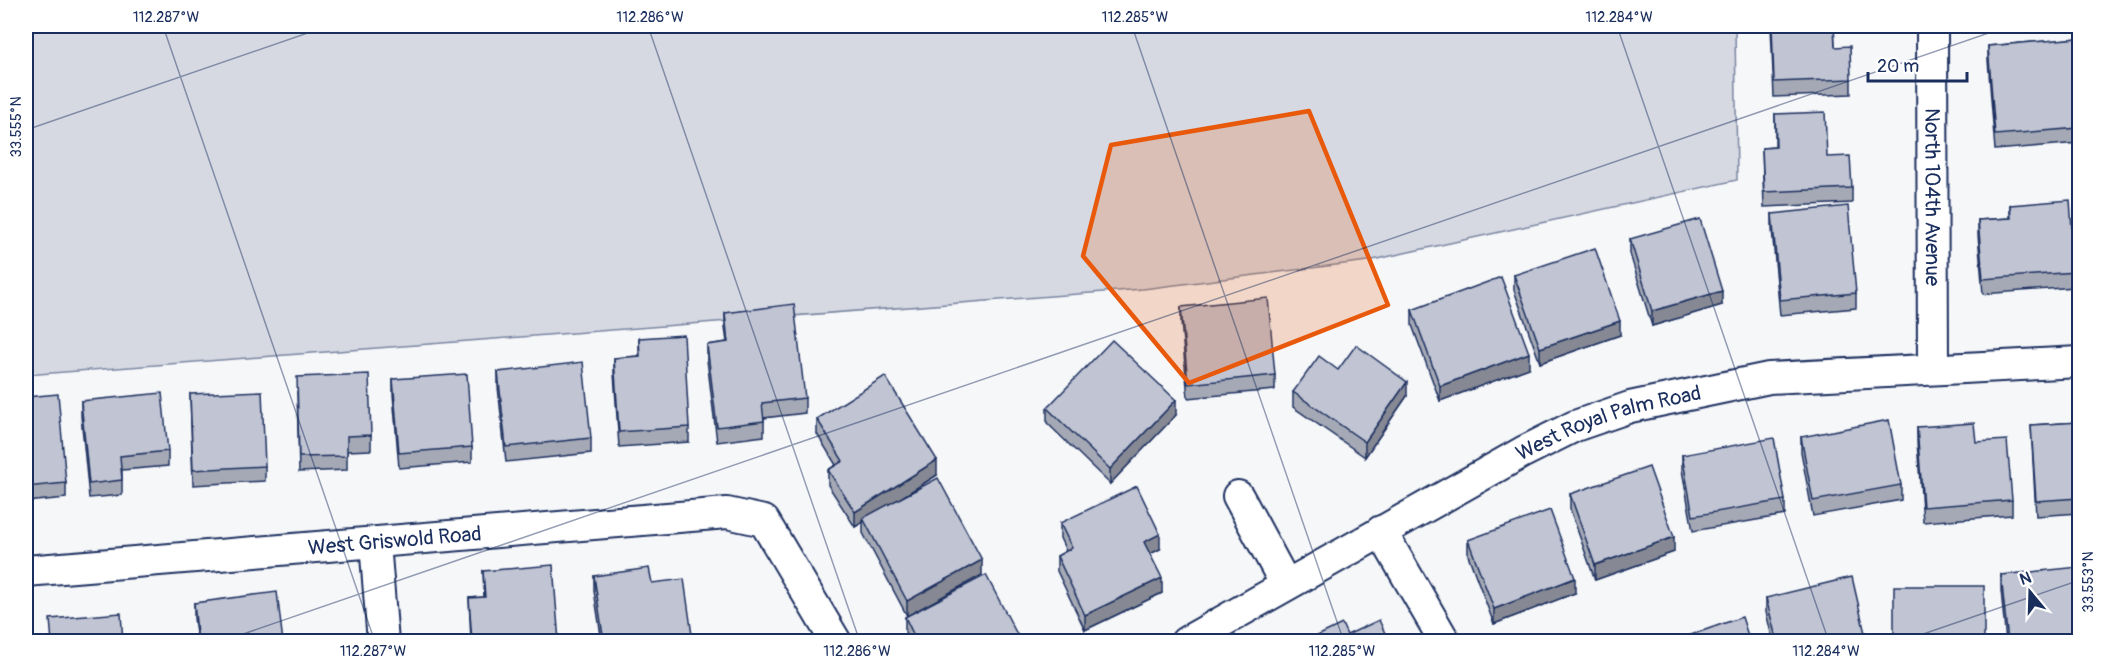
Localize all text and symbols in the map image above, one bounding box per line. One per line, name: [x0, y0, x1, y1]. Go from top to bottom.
text: 112.287°W: [133, 8, 200, 27]
text: 112.286°W: [616, 8, 684, 27]
text: 112.285°W: [1102, 8, 1169, 27]
text: 112.284°W: [1585, 8, 1653, 27]
scale bar: [1868, 45, 1967, 83]
text: 20 m: [1877, 55, 1919, 78]
text: 33.555°N: [7, 96, 26, 158]
street label: North 104th Avenue: [1918, 108, 1946, 287]
street label: West Royal Palm Road: [1512, 380, 1704, 467]
street label: West Griswold Road: [307, 520, 483, 562]
text: 33.553°N: [2079, 551, 2098, 613]
north arrow: [2000, 562, 2060, 622]
text: N: [2017, 567, 2034, 590]
text: 112.287°W: [340, 642, 407, 661]
text: 112.286°W: [823, 642, 891, 661]
text: 112.285°W: [1309, 642, 1376, 661]
text: 112.284°W: [1792, 642, 1860, 661]

